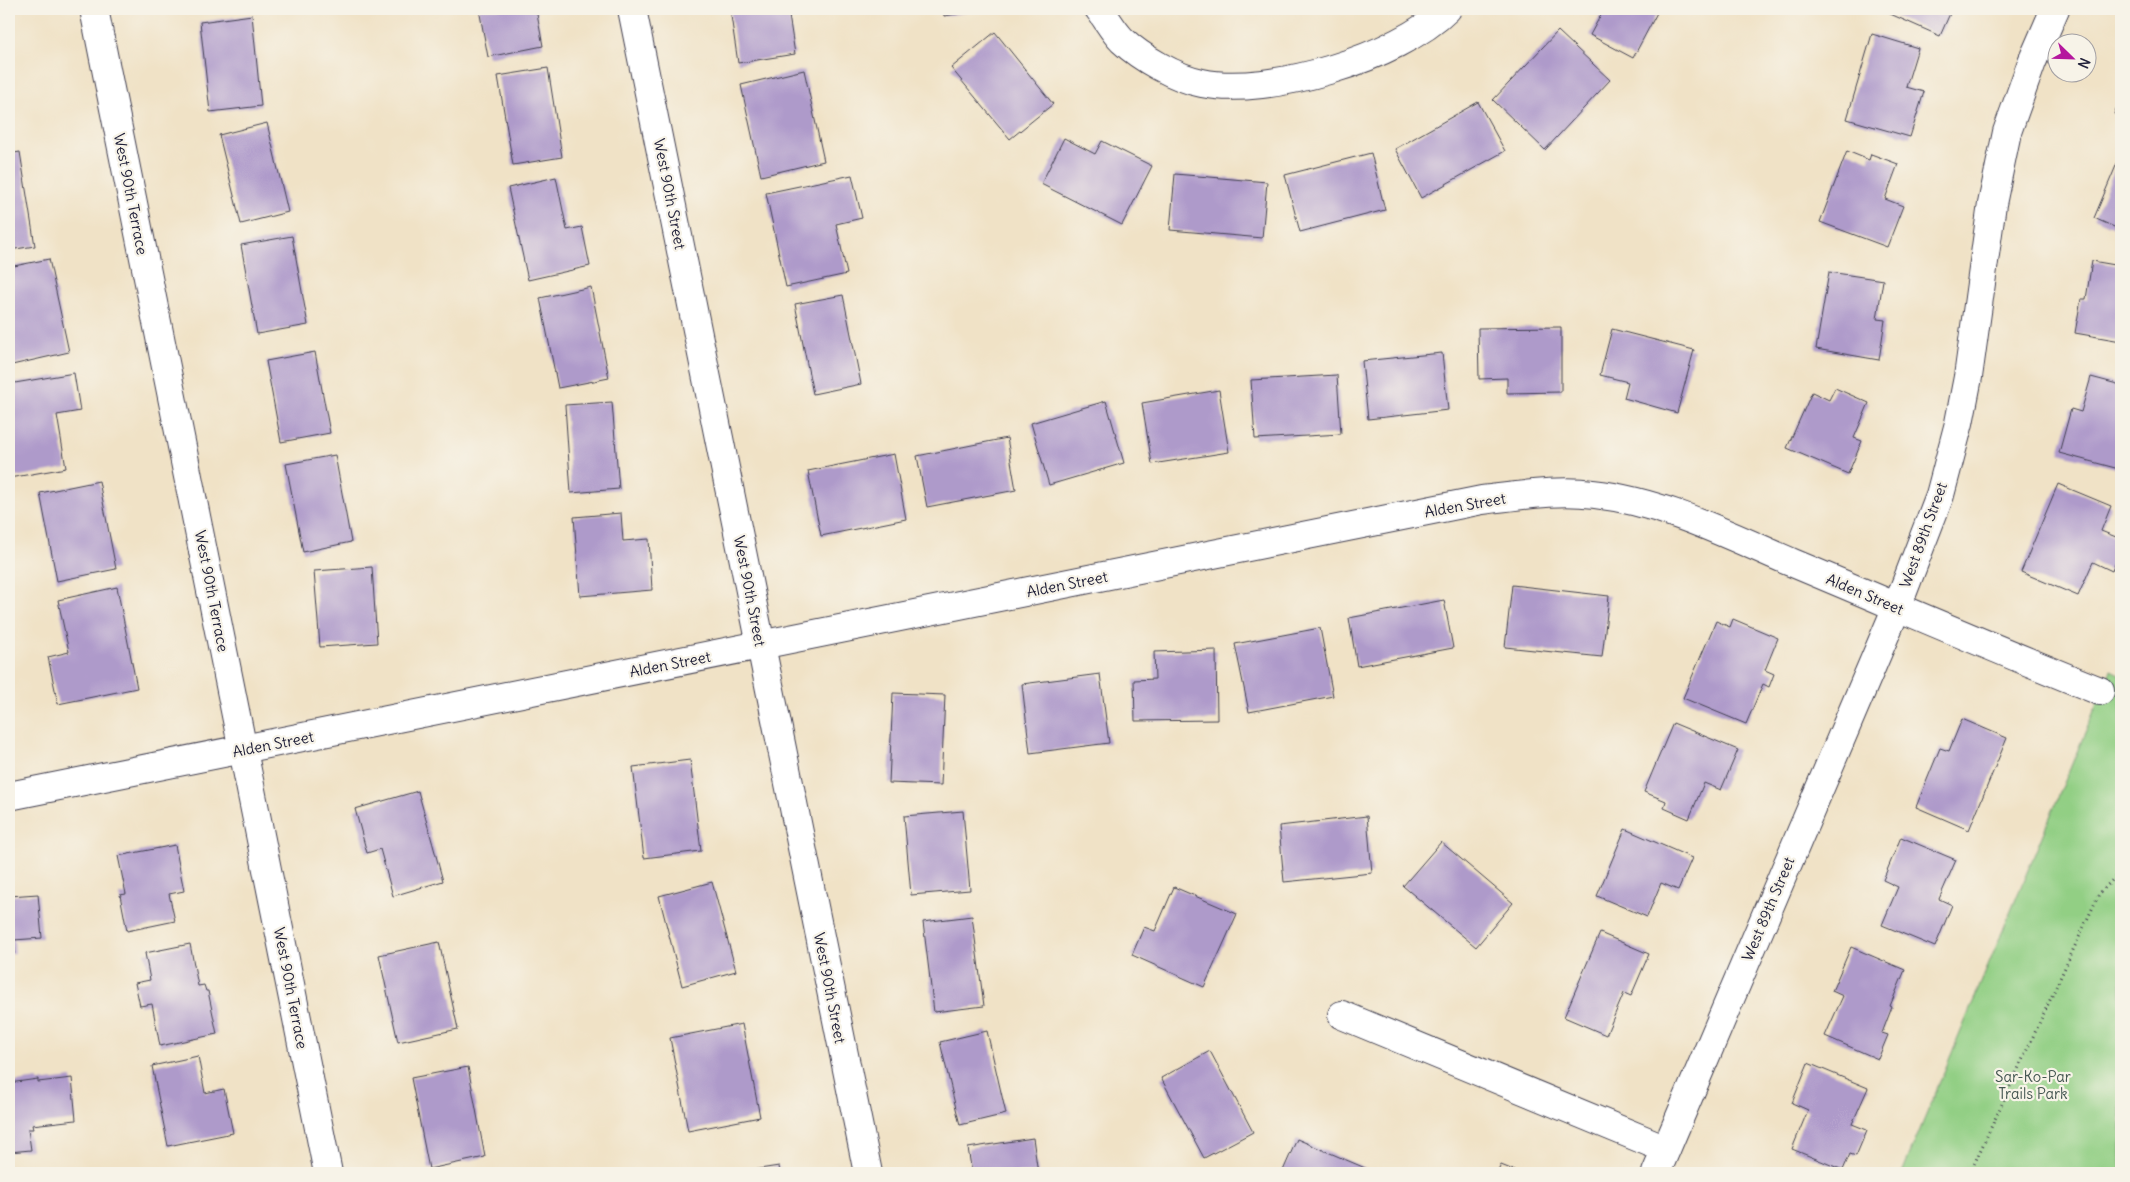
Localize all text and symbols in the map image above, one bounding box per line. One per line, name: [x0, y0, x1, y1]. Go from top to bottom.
north arrow: [2048, 32, 2098, 82]
text: N: [2074, 55, 2094, 71]
street label: West 90th Terrace: [110, 132, 152, 256]
street label: West 90th Street: [650, 137, 690, 251]
street label: West 89th Street: [1895, 480, 1951, 590]
street label: Alden Street: [1423, 489, 1507, 521]
street label: West 90th Terrace: [191, 529, 233, 653]
street label: West 90th Street: [730, 534, 770, 648]
street label: Alden Street: [1025, 567, 1109, 601]
street label: Alden Street: [1823, 569, 1907, 619]
street label: Alden Street: [628, 647, 712, 681]
street label: Alden Street: [231, 727, 315, 761]
street label: West 89th Street: [1738, 854, 1798, 964]
street label: West 90th Terrace: [270, 926, 312, 1050]
street label: West 90th Street: [810, 931, 850, 1045]
park label: Sar-Ko-Par Trails Park: [1995, 1067, 2071, 1103]

